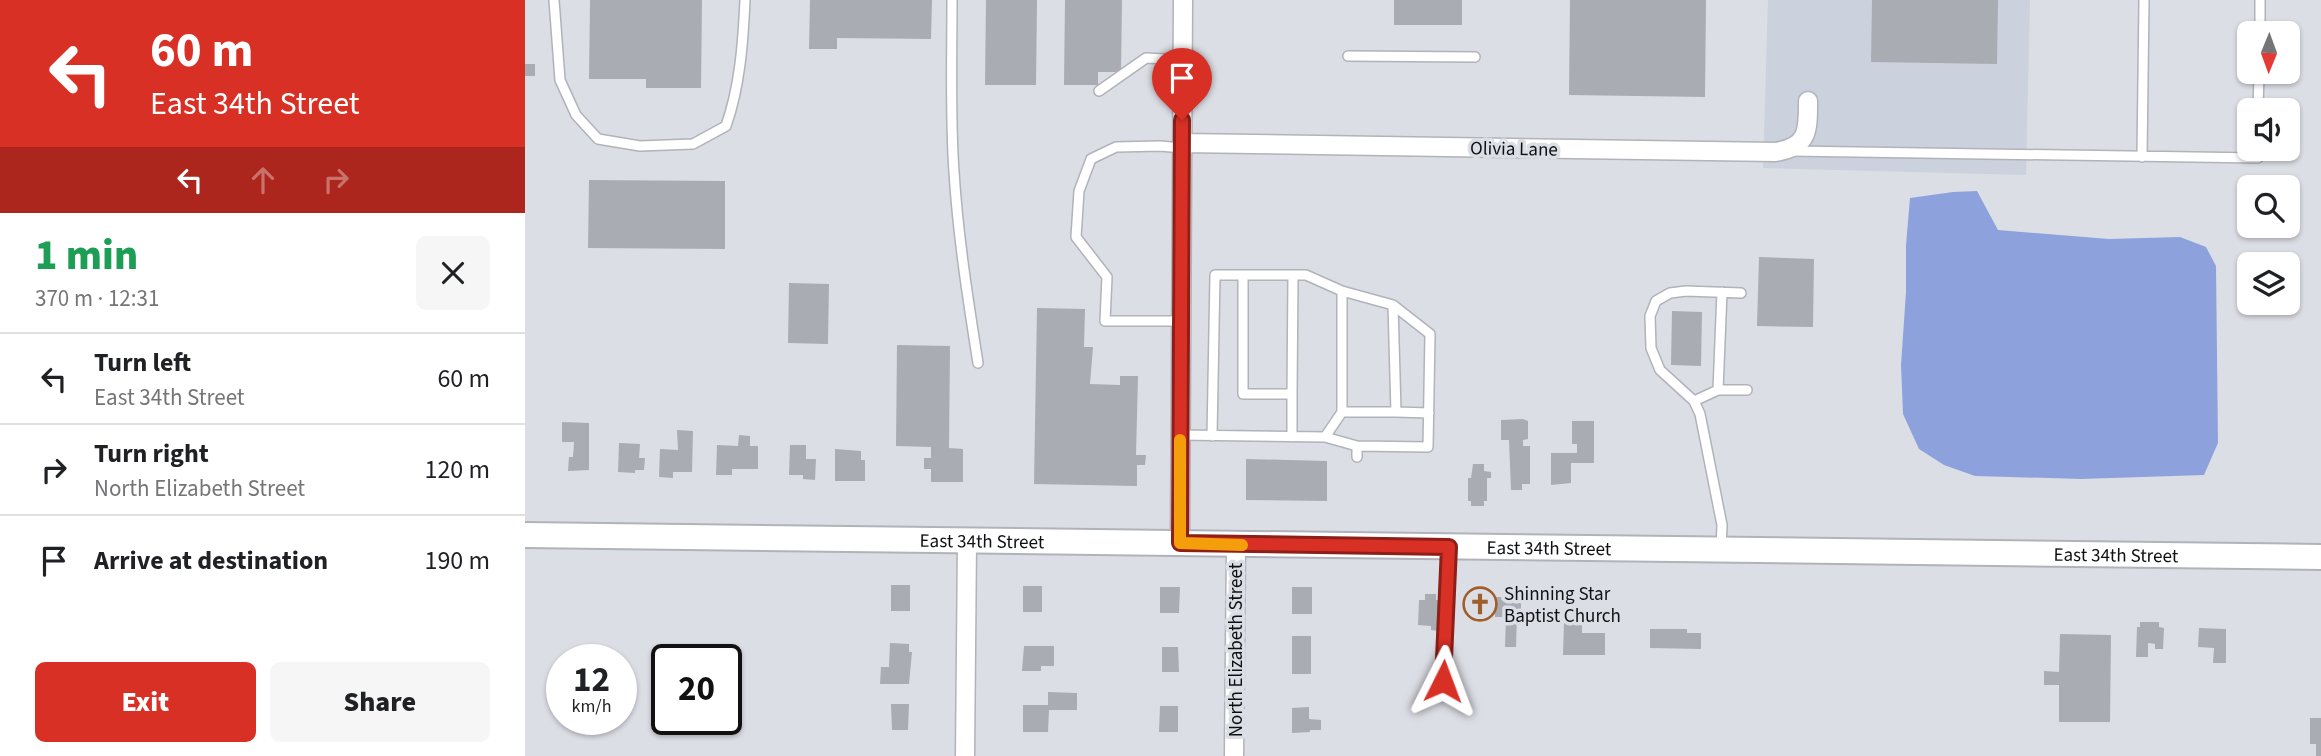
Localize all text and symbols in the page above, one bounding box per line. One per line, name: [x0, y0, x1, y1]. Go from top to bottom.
text: 60 m: [150, 16, 254, 86]
north arrow: [2237, 21, 2299, 84]
map controls: [2237, 21, 2300, 315]
icon: left: [35, 28, 126, 119]
pin: [1152, 48, 1212, 120]
icon: arrive: [1163, 59, 1201, 97]
text: East 34th Street: [150, 81, 360, 127]
button: sound: [2237, 98, 2300, 161]
street label: Olivia Lane: [1470, 135, 1558, 164]
icon: left: [171, 161, 209, 199]
icon: ahead: [244, 161, 282, 199]
icon: right: [317, 161, 355, 199]
button: search: [2237, 175, 2300, 238]
text: 1 min: [35, 226, 138, 286]
button: close: [416, 236, 490, 310]
button: layers: [2237, 252, 2300, 315]
text: 370 m · 12:31: [35, 282, 159, 315]
text: Turn left: [94, 344, 191, 381]
icon: left: [35, 360, 73, 398]
text: 60 m: [437, 360, 490, 397]
text: East 34th Street: [94, 381, 245, 414]
text: Turn right: [94, 435, 209, 472]
icon: right: [35, 451, 73, 489]
text: 120 m: [424, 451, 490, 488]
text: North Elizabeth Street: [94, 472, 305, 505]
street label: East 34th Street: [919, 528, 1045, 556]
street label: East 34th Street: [1486, 535, 1612, 563]
icon: arrive: [35, 542, 73, 580]
text: Arrive at destination: [94, 542, 328, 579]
text: 190 m: [424, 542, 490, 579]
street label: East 34th Street: [2053, 542, 2179, 570]
street label: North Elizabeth Street: [1223, 562, 1250, 737]
place label: Shinning Star Baptist Church: [1504, 581, 1621, 630]
church icon: Shinning Star Baptist Church: [1461, 585, 1499, 623]
speed limit sign: 20: [651, 644, 742, 735]
position arrow: [1406, 644, 1480, 718]
text: 12: [573, 655, 610, 705]
button: Exit: [35, 662, 256, 742]
button: Share: [270, 662, 490, 742]
text: km/h: [572, 694, 611, 719]

